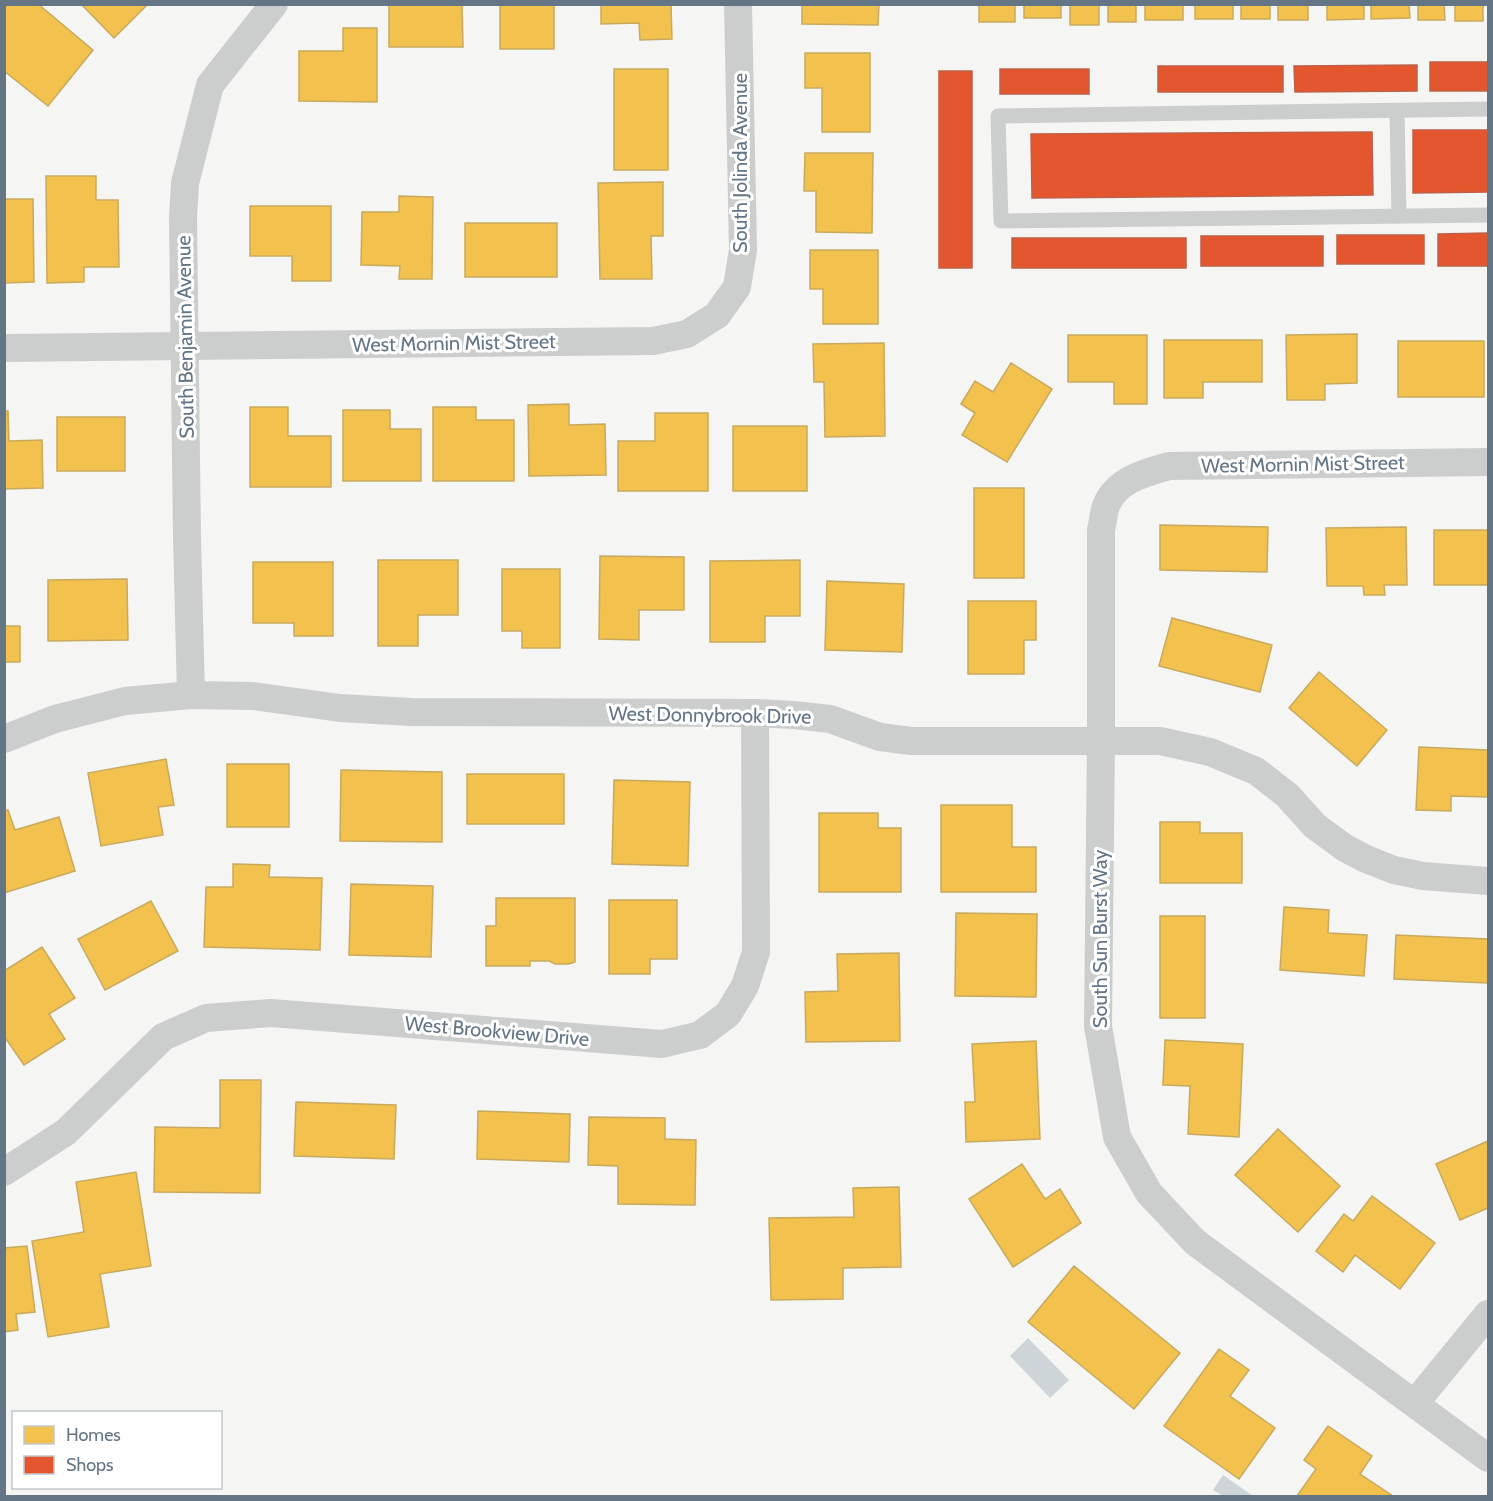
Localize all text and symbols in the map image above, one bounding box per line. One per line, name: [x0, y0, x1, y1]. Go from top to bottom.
street label: South Jolinda Avenue: [728, 73, 752, 253]
street label: South Benjamin Avenue: [171, 235, 199, 439]
street label: West Mornin Mist Street: [352, 329, 556, 357]
street label: West Mornin Mist Street: [1201, 450, 1405, 478]
street label: West Donnybrook Drive: [608, 701, 812, 729]
street label: South Sun Burst Way: [1088, 850, 1112, 1028]
street label: West Brookview Drive: [404, 1011, 590, 1051]
legend: [12, 1411, 222, 1489]
text: Homes: [66, 1424, 121, 1446]
text: Shops: [66, 1454, 114, 1476]

